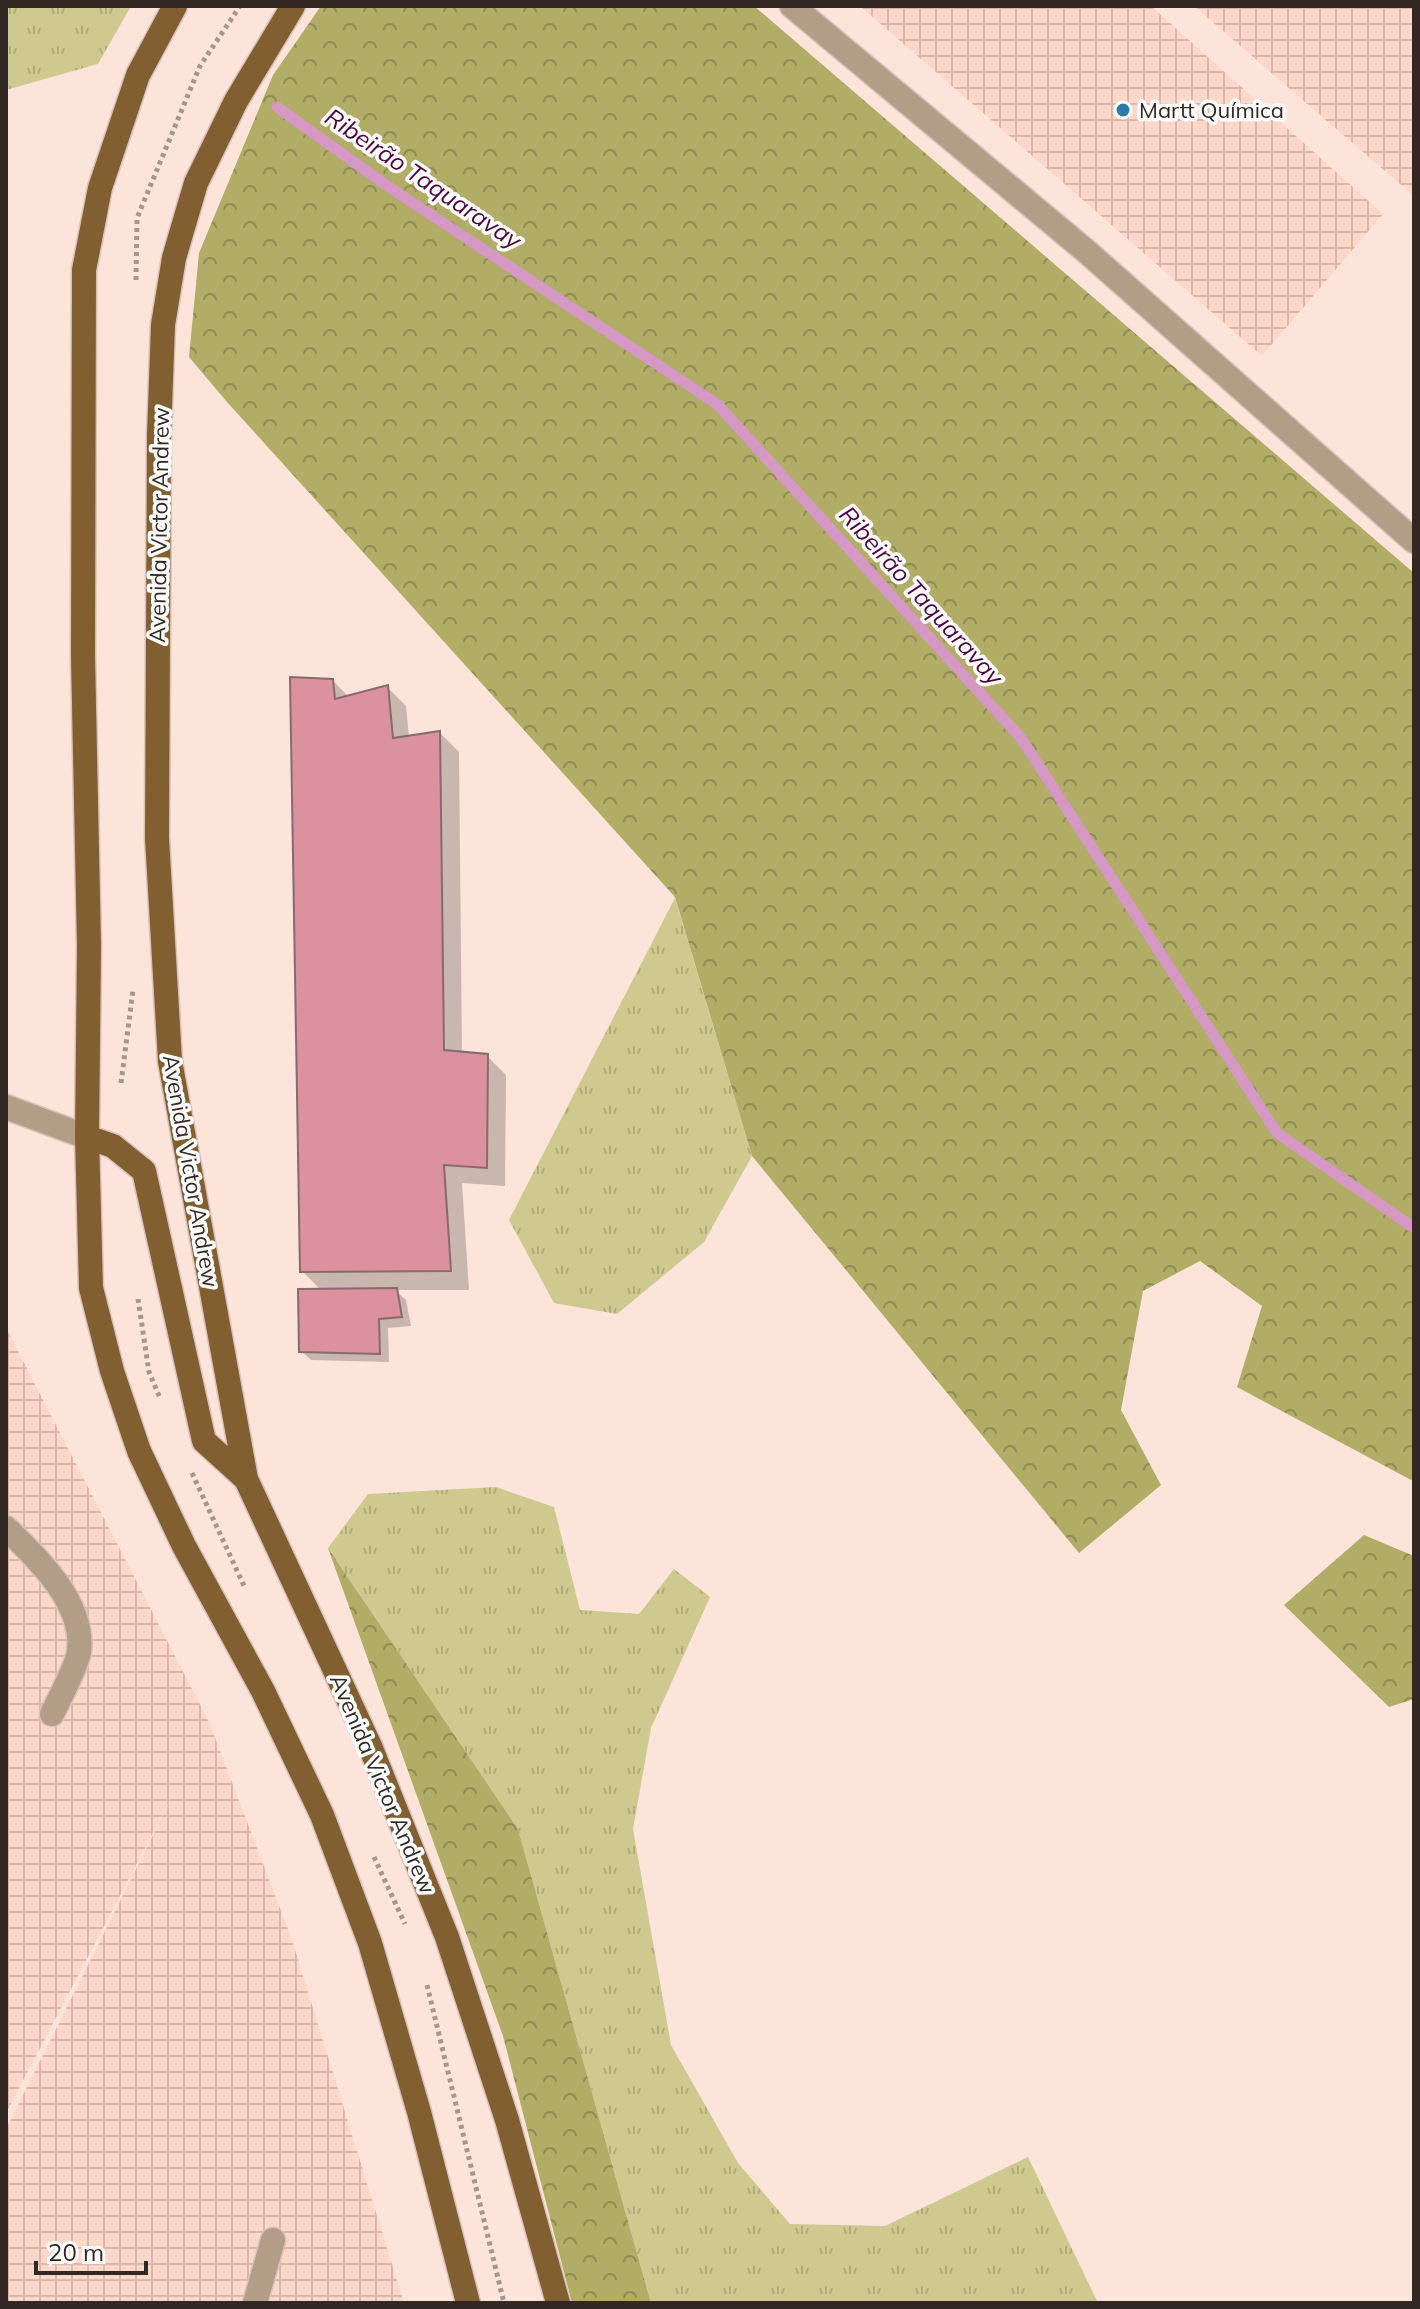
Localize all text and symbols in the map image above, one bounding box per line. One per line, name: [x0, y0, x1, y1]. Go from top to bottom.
place label: Martt Química: [1139, 96, 1284, 124]
water label: Ribeirão Taquaravay: [320, 101, 529, 256]
marker: Martt Química: [1114, 101, 1132, 119]
street label: Avenida Victor Andrew: [143, 407, 175, 643]
water label: Ribeirão Taquaravay: [833, 500, 1011, 692]
street label: Avenida Victor Andrew: [157, 1052, 225, 1290]
street label: Avenida Victor Andrew: [324, 1670, 442, 1898]
scale bar: [36, 2225, 146, 2275]
text: 20 m: [48, 2237, 104, 2267]

